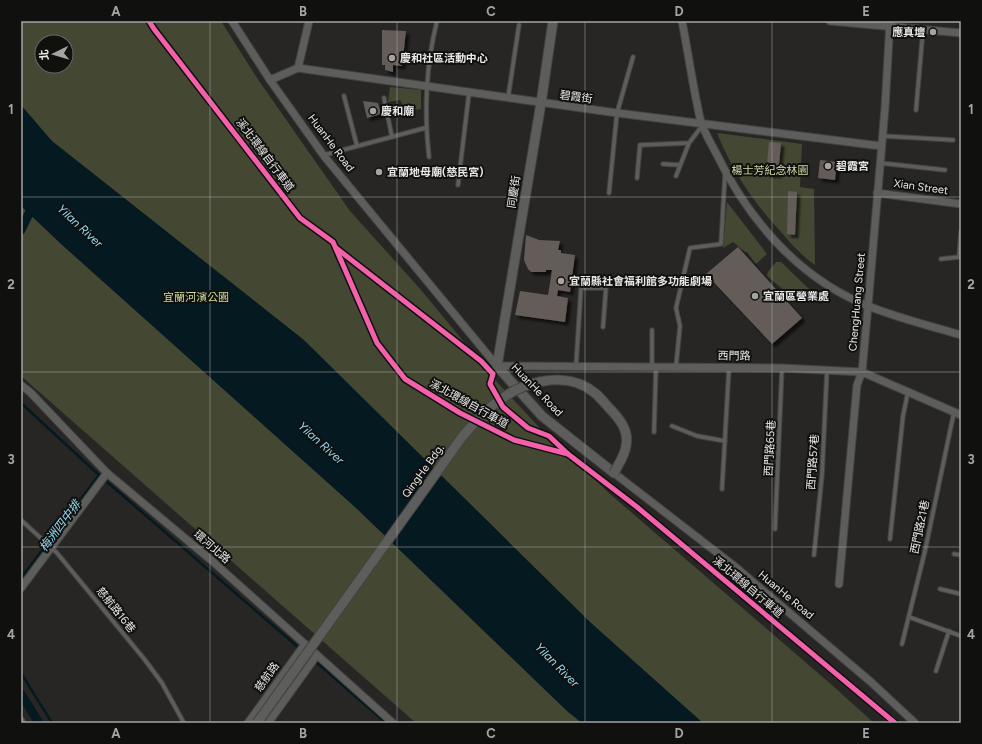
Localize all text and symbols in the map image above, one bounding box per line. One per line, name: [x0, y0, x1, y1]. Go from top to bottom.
text: A: [111, 4, 121, 19]
text: B: [299, 4, 307, 19]
text: C: [486, 4, 496, 19]
text: D: [674, 4, 684, 19]
text: E: [862, 4, 870, 19]
place label: 應真壇: [892, 26, 925, 39]
marker: 應真壇: [928, 27, 938, 37]
north arrow: [34, 34, 74, 74]
text: 北: [38, 49, 51, 61]
place label: 慶和社區活動中心: [400, 52, 488, 65]
marker: 慶和社區活動中心: [387, 53, 397, 63]
street label: 碧霞街: [559, 88, 593, 106]
text: 1: [8, 102, 14, 117]
text: 1: [968, 102, 974, 117]
place label: 慶和廟: [381, 105, 414, 118]
marker: 慶和廟: [368, 106, 378, 116]
street label: HuanHe Road: [305, 112, 357, 174]
street label: 溪北環線自行車道: [233, 116, 297, 194]
place label: 碧霞宮: [836, 160, 869, 173]
marker: 碧霞宮: [823, 161, 833, 171]
park label: 楊士芳紀念林園: [732, 164, 809, 177]
place label: 宜蘭地母廟(慈民宮): [387, 166, 483, 179]
marker: 宜蘭地母廟(慈民宮): [374, 167, 384, 177]
street label: 同慶街: [505, 175, 523, 209]
street label: Xian Street: [893, 177, 949, 197]
water label: Yilan River: [55, 202, 106, 251]
street label: ChengHuang Street: [846, 252, 868, 352]
place label: 宜蘭縣社會福利館多功能劇場: [569, 275, 712, 288]
marker: 宜蘭縣社會福利館多功能劇場: [556, 276, 566, 286]
text: 2: [7, 277, 15, 292]
text: 2: [967, 277, 975, 292]
place label: 宜蘭區營業處: [763, 290, 829, 303]
park label: 宜蘭河濱公園: [163, 291, 229, 304]
marker: 宜蘭區營業處: [750, 291, 760, 301]
street label: 西門路: [717, 349, 751, 363]
street label: HuanHe Road: [509, 361, 565, 419]
street label: 溪北環線自行車道: [427, 377, 511, 431]
water label: Yilan River: [295, 419, 347, 468]
street label: 西門路65巷: [762, 419, 778, 477]
street label: 西門路57巷: [805, 433, 821, 491]
street label: QingHe Bdg.: [399, 442, 447, 500]
text: 3: [7, 452, 15, 467]
text: 3: [967, 452, 975, 467]
water label: 梅洲四中排: [36, 496, 85, 554]
street label: 西門路21巷: [908, 499, 932, 555]
street label: 環河北路: [191, 528, 233, 566]
street label: 溪北環線自行車道: [710, 554, 786, 620]
street label: HuanHe Road: [756, 568, 816, 622]
street label: 慈航路16巷: [94, 585, 138, 635]
text: 4: [7, 627, 15, 642]
text: 4: [967, 627, 975, 642]
water label: Yilan River: [532, 640, 583, 691]
street label: 慈航路: [252, 660, 282, 694]
text: A: [111, 726, 121, 741]
text: B: [299, 726, 307, 741]
text: C: [486, 726, 496, 741]
text: D: [674, 726, 684, 741]
text: E: [862, 726, 870, 741]

